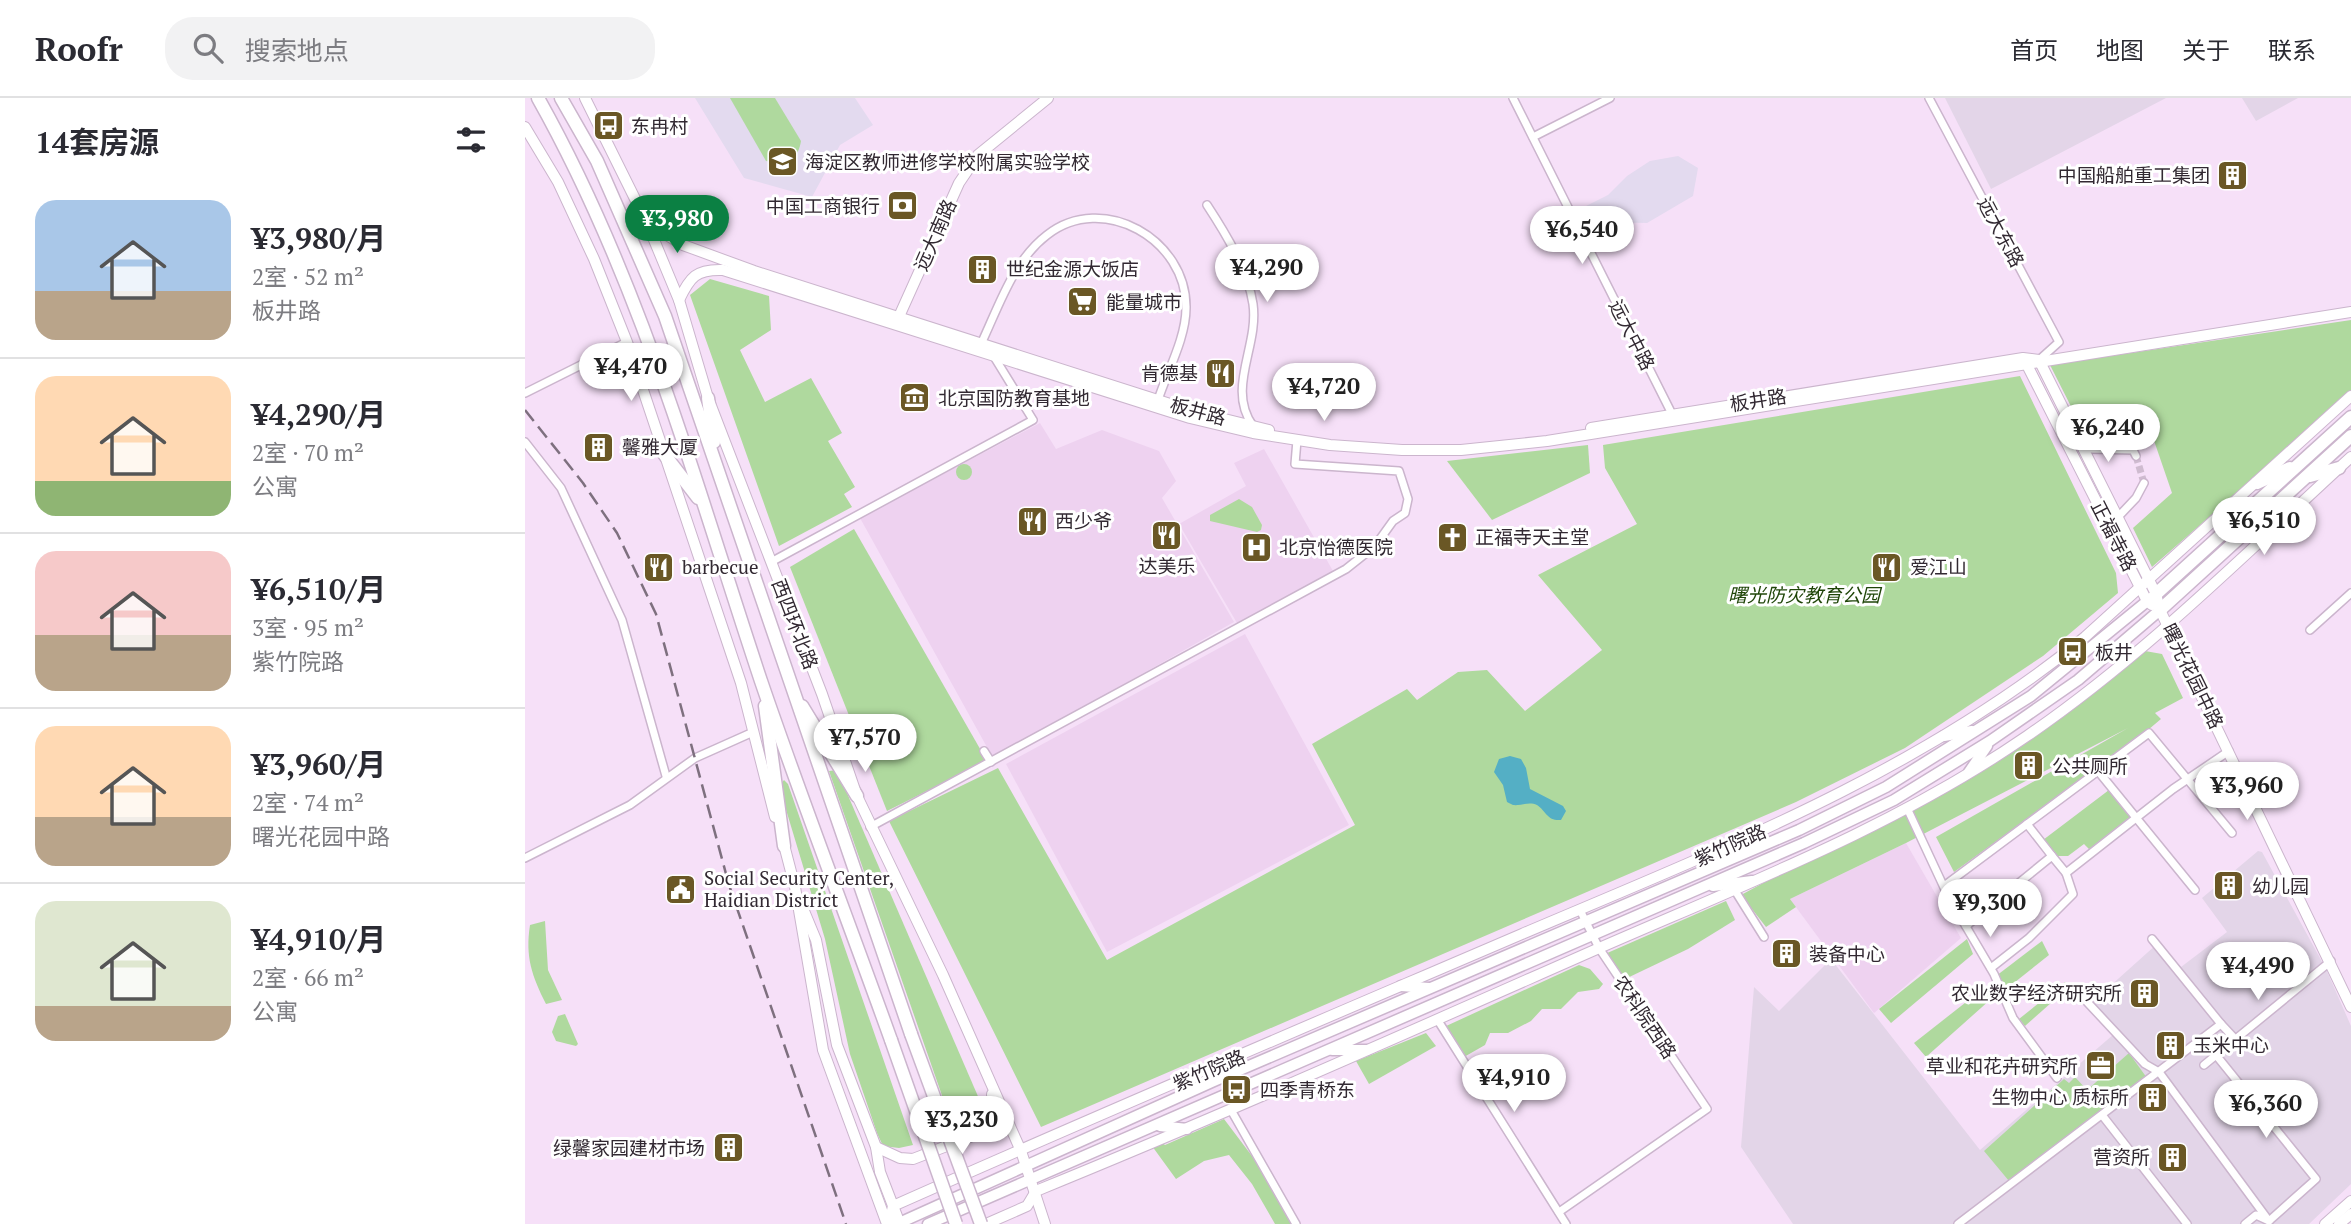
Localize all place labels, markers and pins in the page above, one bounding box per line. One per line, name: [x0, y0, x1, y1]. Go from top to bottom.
bus stop icon: 东冉村: [591, 109, 625, 143]
place label: 东冉村: [631, 113, 688, 138]
school or university icon: 海淀区教师进修学校附属实验学校: [765, 145, 799, 179]
place label: 海淀区教师进修学校附属实验学校: [805, 149, 1090, 174]
building icon: 中国船舶重工集团: [2216, 158, 2250, 192]
place label: 中国船舶重工集团: [2058, 162, 2210, 187]
bank icon: 中国工商银行: [886, 189, 920, 223]
place label: 中国工商银行: [766, 193, 880, 218]
pin: ¥3,980: [620, 195, 734, 255]
pin: ¥6,540: [1525, 206, 1639, 266]
pin: ¥4,290: [1210, 244, 1324, 304]
building icon: 世纪金源大饭店: [966, 252, 1000, 286]
place label: 世纪金源大饭店: [1006, 256, 1139, 281]
supermarket icon: 能量城市: [1066, 285, 1100, 319]
place label: 能量城市: [1106, 289, 1182, 314]
pin: ¥4,470: [574, 344, 688, 403]
restaurant icon: 肯德基: [1204, 356, 1238, 390]
place label: 肯德基: [1141, 360, 1198, 385]
pin: ¥4,720: [1267, 364, 1381, 423]
museum icon: 北京国防教育基地: [898, 381, 932, 415]
place label: 北京国防教育基地: [938, 385, 1090, 410]
pin: ¥6,240: [2051, 404, 2165, 464]
building icon: 馨雅大厦: [582, 430, 616, 464]
place label: 馨雅大厦: [622, 434, 698, 459]
pin: ¥6,510: [2207, 498, 2321, 557]
restaurant icon: 西少爷: [1015, 504, 1049, 538]
place label: 西少爷: [1055, 508, 1112, 533]
restaurant icon: 达美乐: [1150, 518, 1184, 552]
church icon: 正福寺天主堂: [1435, 520, 1469, 554]
place label: 正福寺天主堂: [1475, 524, 1589, 549]
hospital icon: 北京怡德医院: [1239, 530, 1273, 564]
place label: 北京怡德医院: [1279, 534, 1393, 559]
restaurant icon: barbecue: [642, 550, 676, 584]
restaurant icon: 爱江山: [1870, 550, 1904, 584]
place label: 达美乐: [1138, 553, 1196, 578]
place label: barbecue: [682, 554, 758, 579]
place label: 爱江山: [1910, 554, 1967, 579]
bus stop icon: 板井: [2055, 635, 2089, 669]
place label: 板井: [2095, 639, 2133, 664]
pin: ¥7,570: [808, 714, 922, 774]
building icon: 公共厕所: [2012, 749, 2046, 783]
place label: 公共厕所: [2052, 753, 2128, 778]
pin: ¥3,960: [2190, 762, 2304, 822]
place label: Social Security Center, Haidian District: [704, 865, 894, 912]
building icon: 幼儿园: [2212, 869, 2246, 903]
public building icon: Social Security Center, Haidian District: [664, 872, 698, 906]
place label: 幼儿园: [2252, 873, 2309, 898]
pin: ¥9,300: [1933, 880, 2047, 939]
building icon: 装备中心: [1769, 937, 1803, 971]
place label: 装备中心: [1809, 941, 1885, 966]
pin: ¥4,490: [2201, 942, 2315, 1002]
building icon: 农业数字经济研究所: [2128, 976, 2162, 1010]
place label: 农业数字经济研究所: [1951, 980, 2122, 1005]
building icon: 玉米中心: [2153, 1028, 2187, 1062]
place label: 玉米中心: [2193, 1032, 2269, 1057]
office icon: 草业和花卉研究所: [2084, 1049, 2118, 1083]
place label: 草业和花卉研究所: [1926, 1053, 2078, 1078]
pin: ¥4,910: [1457, 1054, 1571, 1114]
bus stop icon: 四季青桥东: [1220, 1073, 1254, 1107]
place label: 四季青桥东: [1260, 1077, 1355, 1102]
building icon: 生物中心 质标所: [2135, 1080, 2169, 1114]
pin: ¥6,360: [2209, 1080, 2323, 1140]
place label: 生物中心 质标所: [1991, 1084, 2129, 1109]
pin: ¥3,230: [905, 1096, 1019, 1156]
building icon: 绿馨家园建材市场: [711, 1131, 745, 1165]
place label: 绿馨家园建材市场: [553, 1135, 705, 1160]
building icon: 营资所: [2156, 1140, 2190, 1174]
place label: 营资所: [2093, 1144, 2150, 1169]

